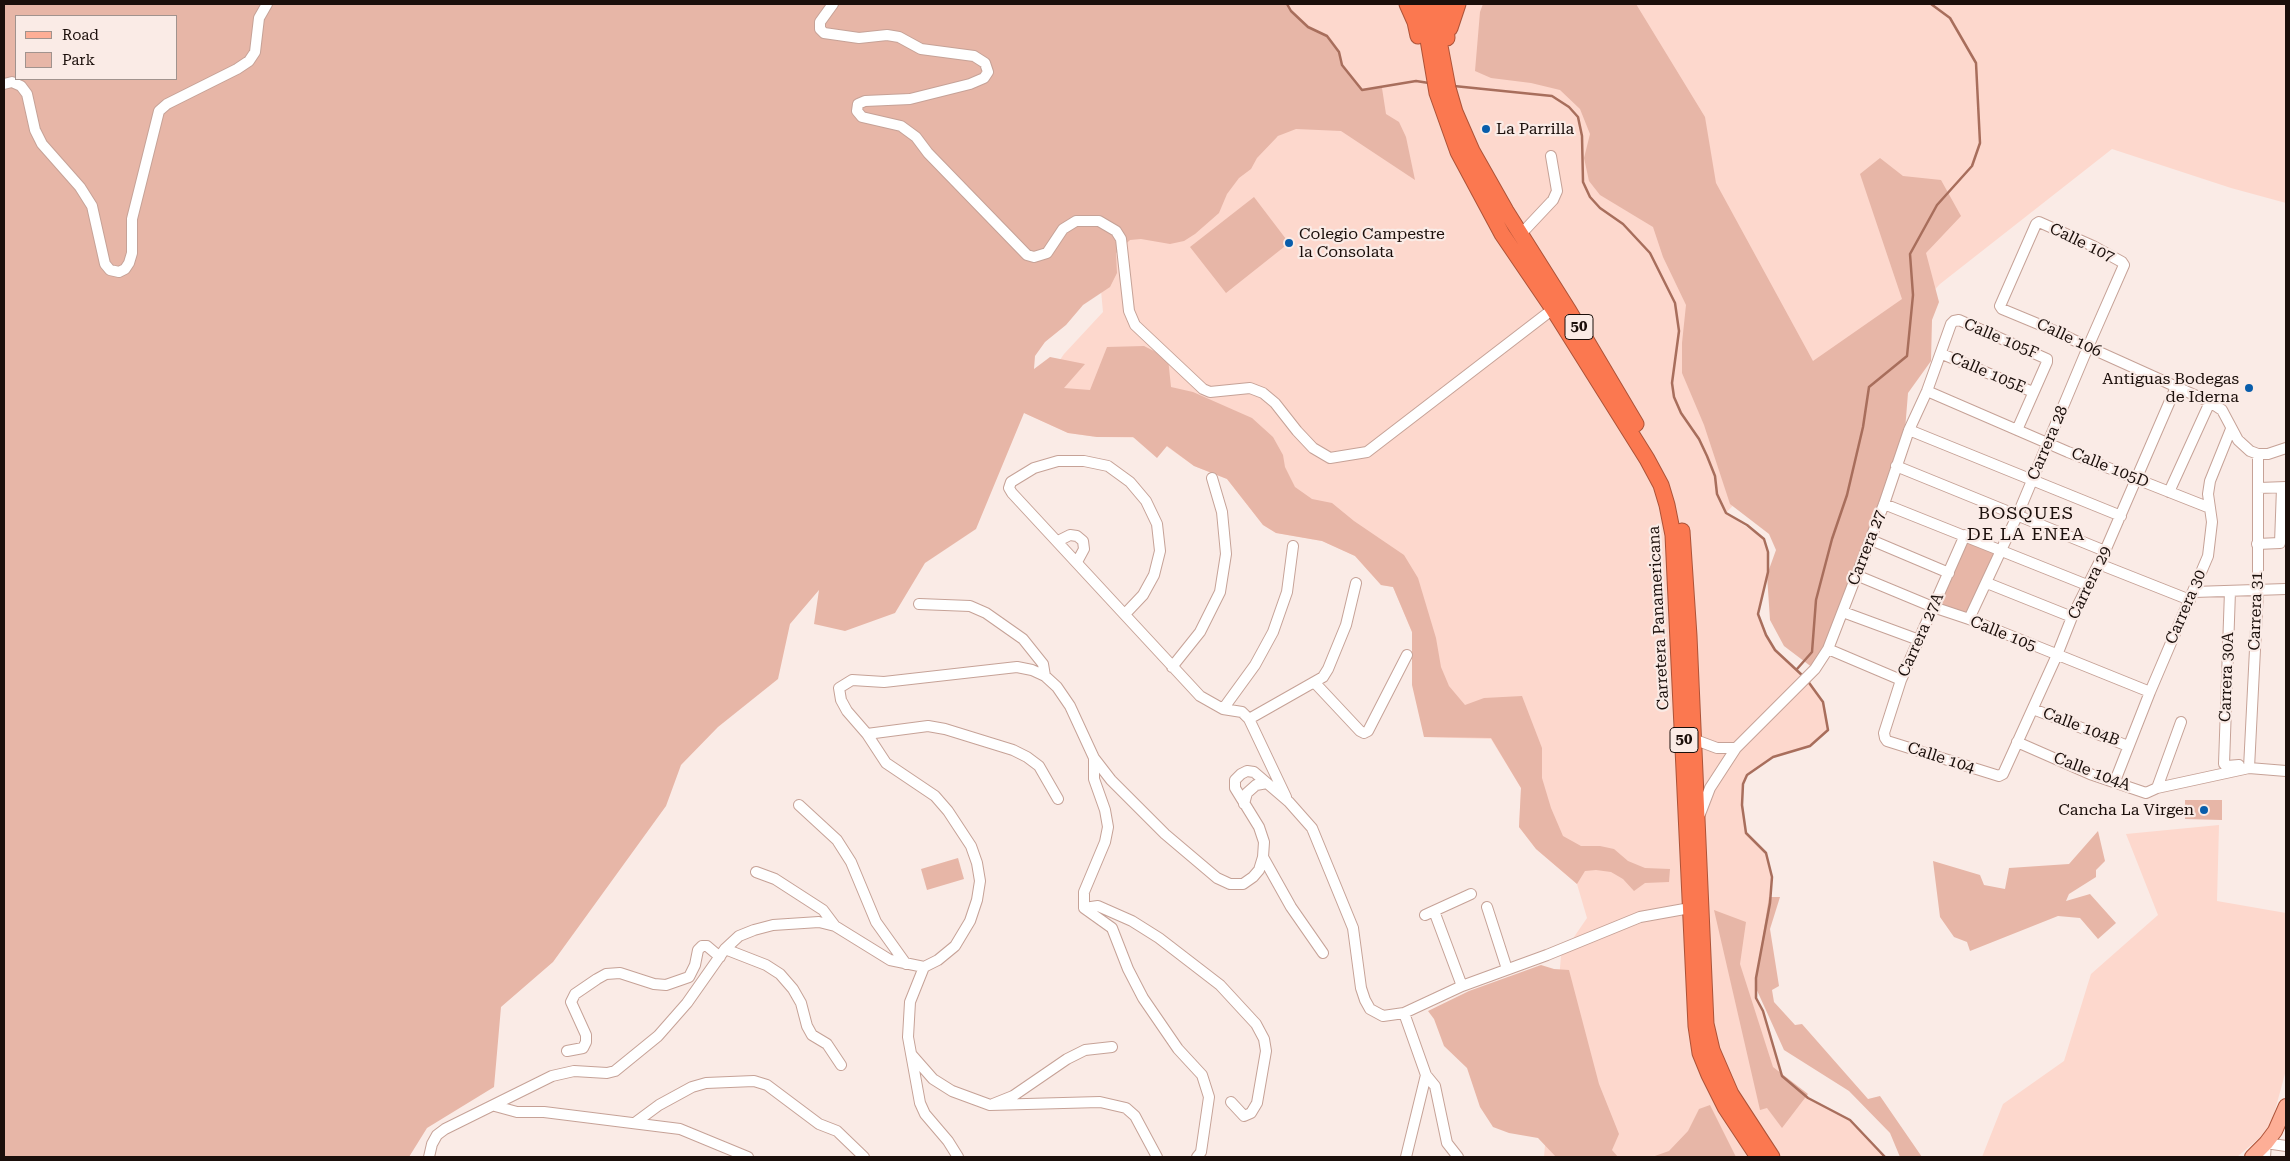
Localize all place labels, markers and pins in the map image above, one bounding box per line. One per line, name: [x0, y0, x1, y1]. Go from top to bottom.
place label: La Parrilla: [1496, 119, 1574, 139]
marker: La Parrilla: [1480, 123, 1492, 135]
place label: Colegio Campestre la Consolata: [1299, 224, 1445, 262]
marker: Colegio Campestre la Consolata: [1283, 237, 1295, 249]
place label: Antiguas Bodegas de Iderna: [2102, 369, 2239, 407]
marker: Antiguas Bodegas de Iderna: [2243, 382, 2255, 394]
place label: Cancha La Virgen: [2058, 800, 2194, 820]
marker: Cancha La Virgen: [2198, 804, 2210, 816]

